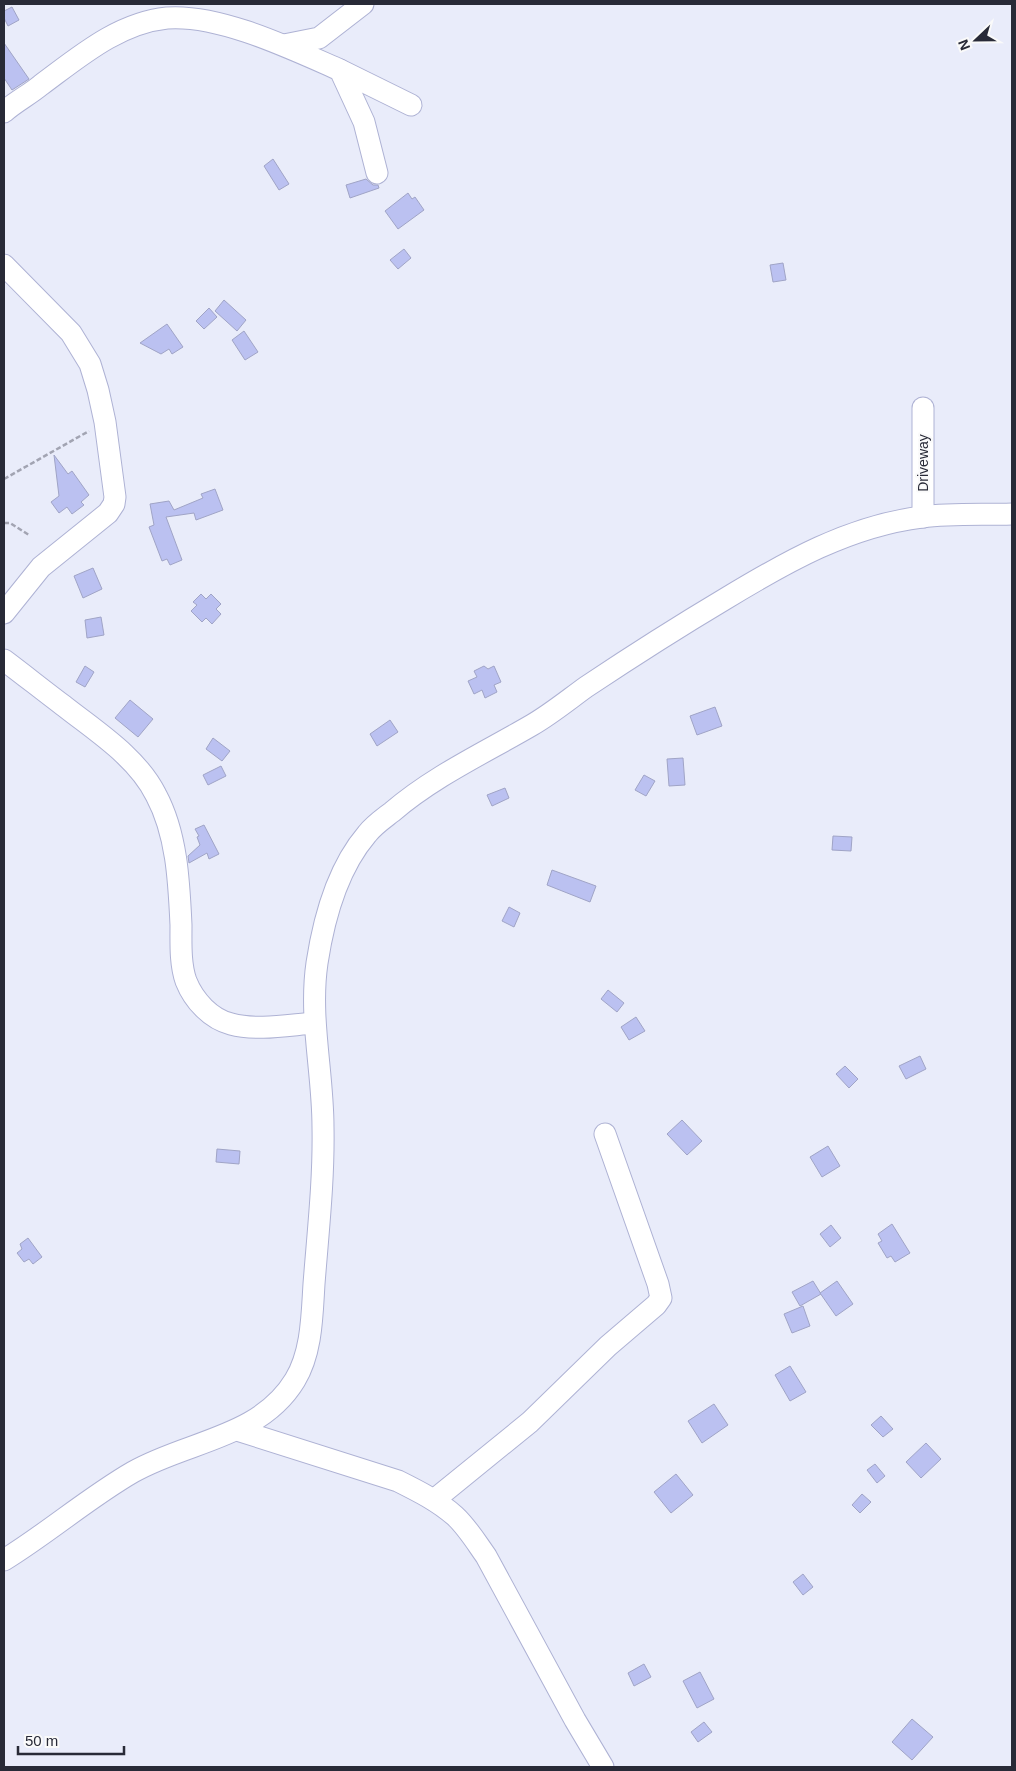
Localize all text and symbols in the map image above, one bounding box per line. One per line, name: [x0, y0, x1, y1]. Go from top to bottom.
north arrow: [951, 15, 1001, 65]
text: N: [955, 37, 973, 53]
street label: Driveway: [915, 434, 931, 492]
scale bar: [18, 1724, 124, 1756]
text: 50 m: [25, 1732, 58, 1749]

